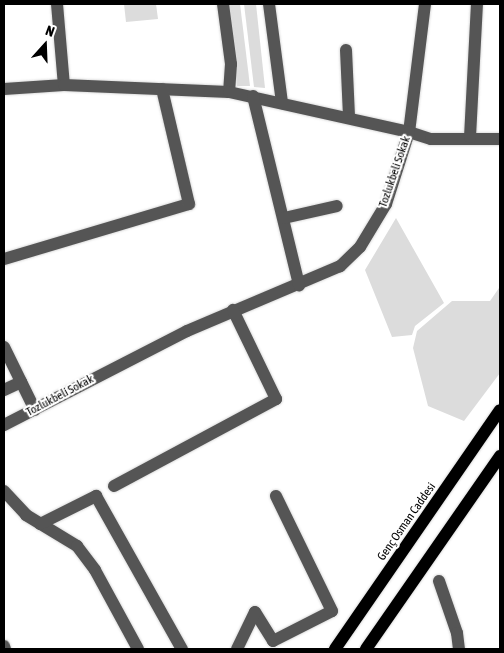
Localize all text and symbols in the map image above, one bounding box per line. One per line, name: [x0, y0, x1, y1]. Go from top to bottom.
north arrow: [20, 20, 70, 70]
text: N: [44, 22, 57, 40]
street label: Tozlukbeli Sokak: [376, 135, 414, 209]
street label: Tozlukbeli Sokak: [24, 372, 96, 420]
street label: Genç Osman Caddesi: [375, 480, 439, 564]

